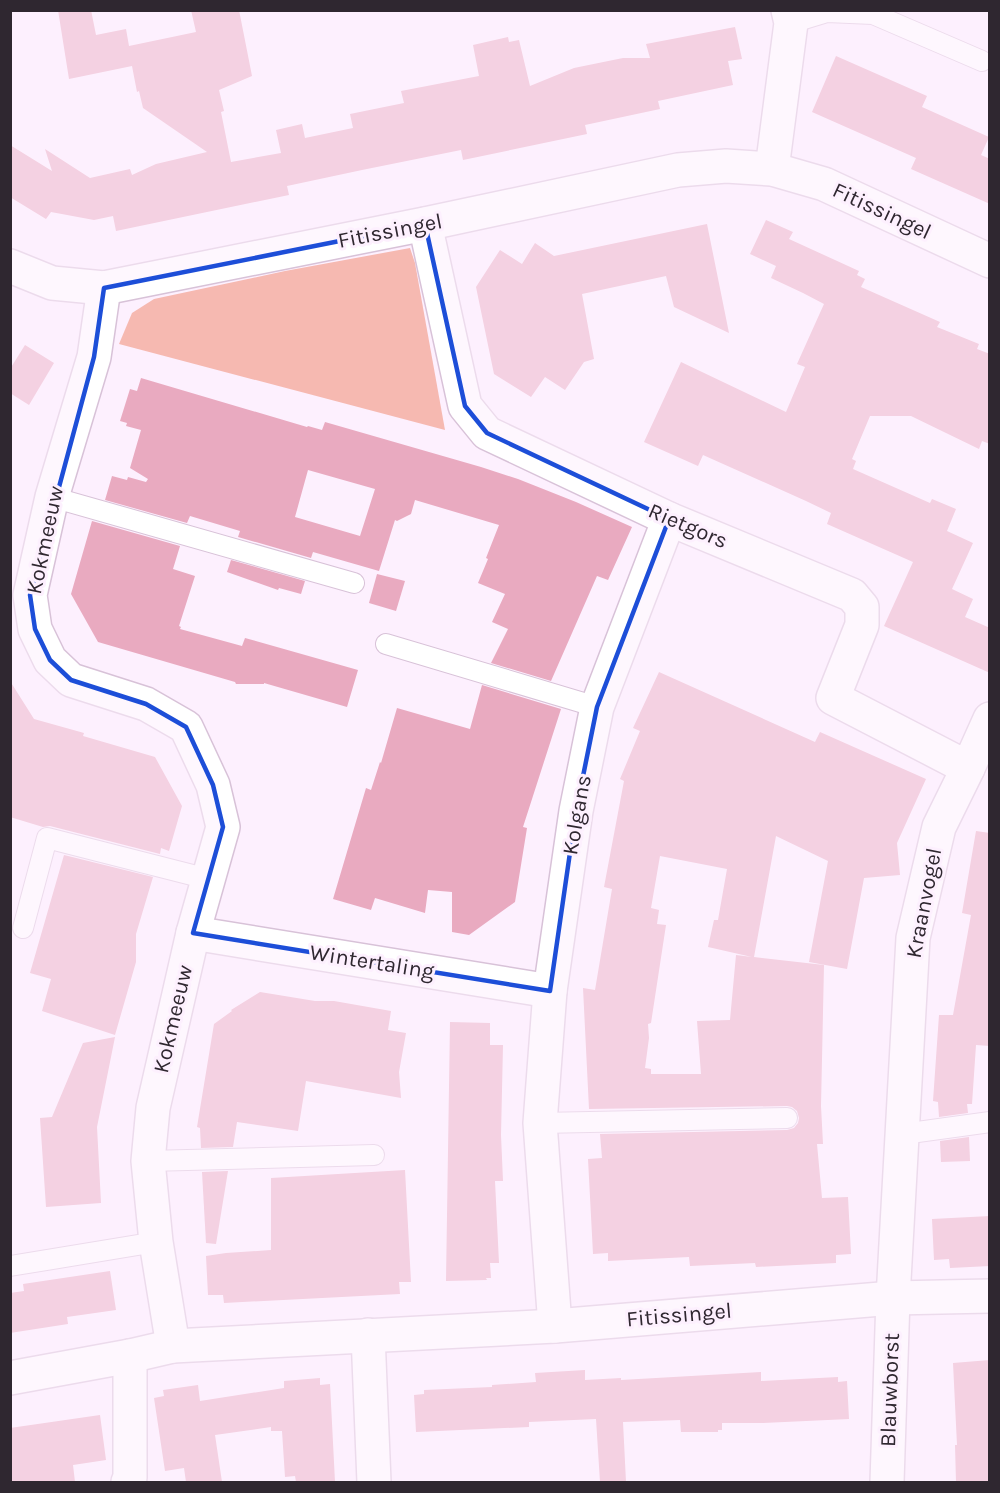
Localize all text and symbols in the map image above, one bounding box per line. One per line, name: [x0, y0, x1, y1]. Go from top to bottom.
street label: Fitissingel: [829, 177, 935, 245]
street label: Fitissingel: [336, 208, 444, 254]
street label: Kokmeeuw: [21, 483, 69, 597]
street label: Rietgors: [644, 498, 732, 554]
street label: Kolgans: [557, 773, 597, 857]
street label: Kraanvogel: [901, 846, 947, 960]
street label: Wintertaling: [308, 939, 437, 985]
street label: Kokmeeuw: [148, 962, 198, 1076]
street label: Fitissingel: [625, 1297, 733, 1333]
street label: Blauwborst: [875, 1333, 905, 1447]

